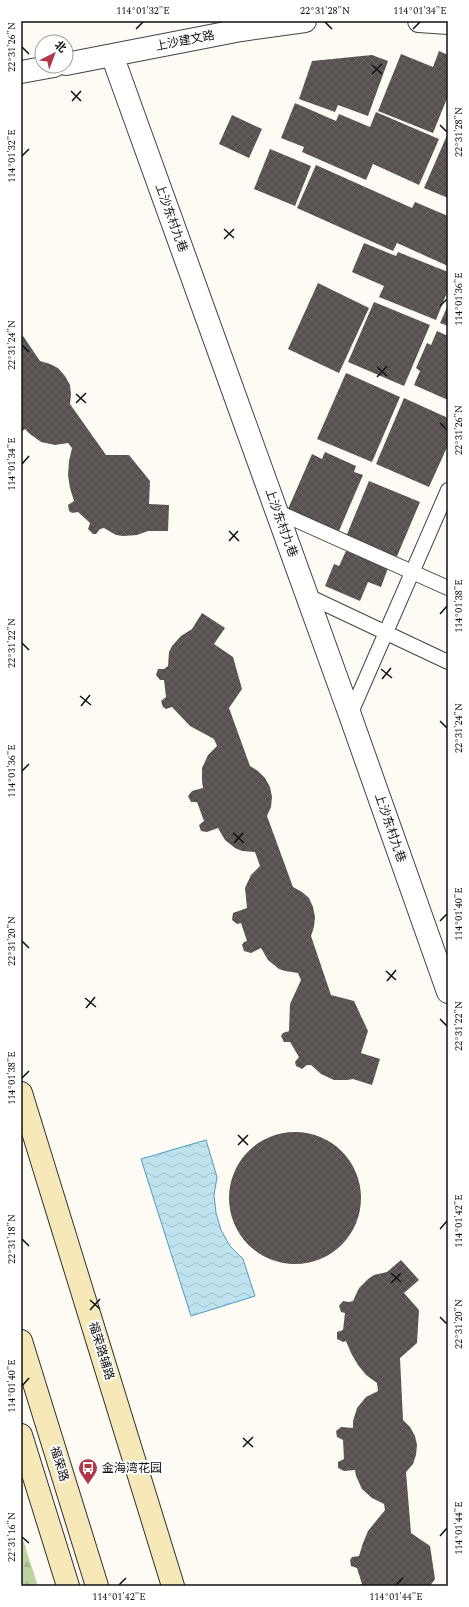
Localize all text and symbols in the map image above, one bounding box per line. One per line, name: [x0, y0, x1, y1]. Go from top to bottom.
text: 114°01'32"E: [116, 3, 170, 19]
text: 22°31'28"N: [300, 3, 350, 19]
text: 114°01'34"E: [393, 3, 447, 19]
text: 22°31'26"N: [4, 22, 20, 72]
street label: 上沙建文路: [154, 26, 216, 56]
north arrow: [34, 34, 74, 74]
text: 北: [51, 37, 70, 57]
text: 22°31'28"N: [451, 107, 467, 157]
text: 114°01'32"E: [4, 129, 20, 183]
street label: 上沙东村九巷: [150, 181, 192, 255]
text: 114°01'36"E: [451, 272, 467, 326]
text: 22°31'24"N: [4, 320, 20, 370]
text: 22°31'26"N: [451, 405, 467, 455]
text: 114°01'34"E: [4, 437, 20, 491]
street label: 上沙东村九巷: [260, 486, 302, 560]
text: 114°01'38"E: [451, 579, 467, 633]
text: 22°31'22"N: [4, 618, 20, 668]
text: 22°31'24"N: [451, 703, 467, 753]
text: 114°01'36"E: [4, 744, 20, 798]
street label: 上沙东村九巷: [369, 791, 411, 865]
text: 114°01'40"E: [451, 887, 467, 941]
text: 22°31'20"N: [4, 916, 20, 966]
text: 22°31'22"N: [451, 1001, 467, 1051]
text: 114°01'38"E: [4, 1051, 20, 1105]
text: 114°01'42"E: [451, 1194, 467, 1248]
text: 22°31'18"N: [4, 1214, 20, 1264]
text: 22°31'20"N: [451, 1299, 467, 1349]
street label: 福荣路辅路: [83, 1320, 119, 1382]
text: 114°01'40"E: [4, 1359, 20, 1413]
street label: 福荣路: [45, 1444, 73, 1484]
bus stop icon: 金海湾花园: [77, 1457, 99, 1485]
place label: 金海湾花园: [102, 1459, 162, 1478]
text: 114°01'44"E: [451, 1501, 467, 1555]
text: 22°31'16"N: [4, 1512, 20, 1562]
text: 114°01'42"E: [92, 1589, 146, 1605]
text: 114°01'44"E: [369, 1589, 423, 1605]

